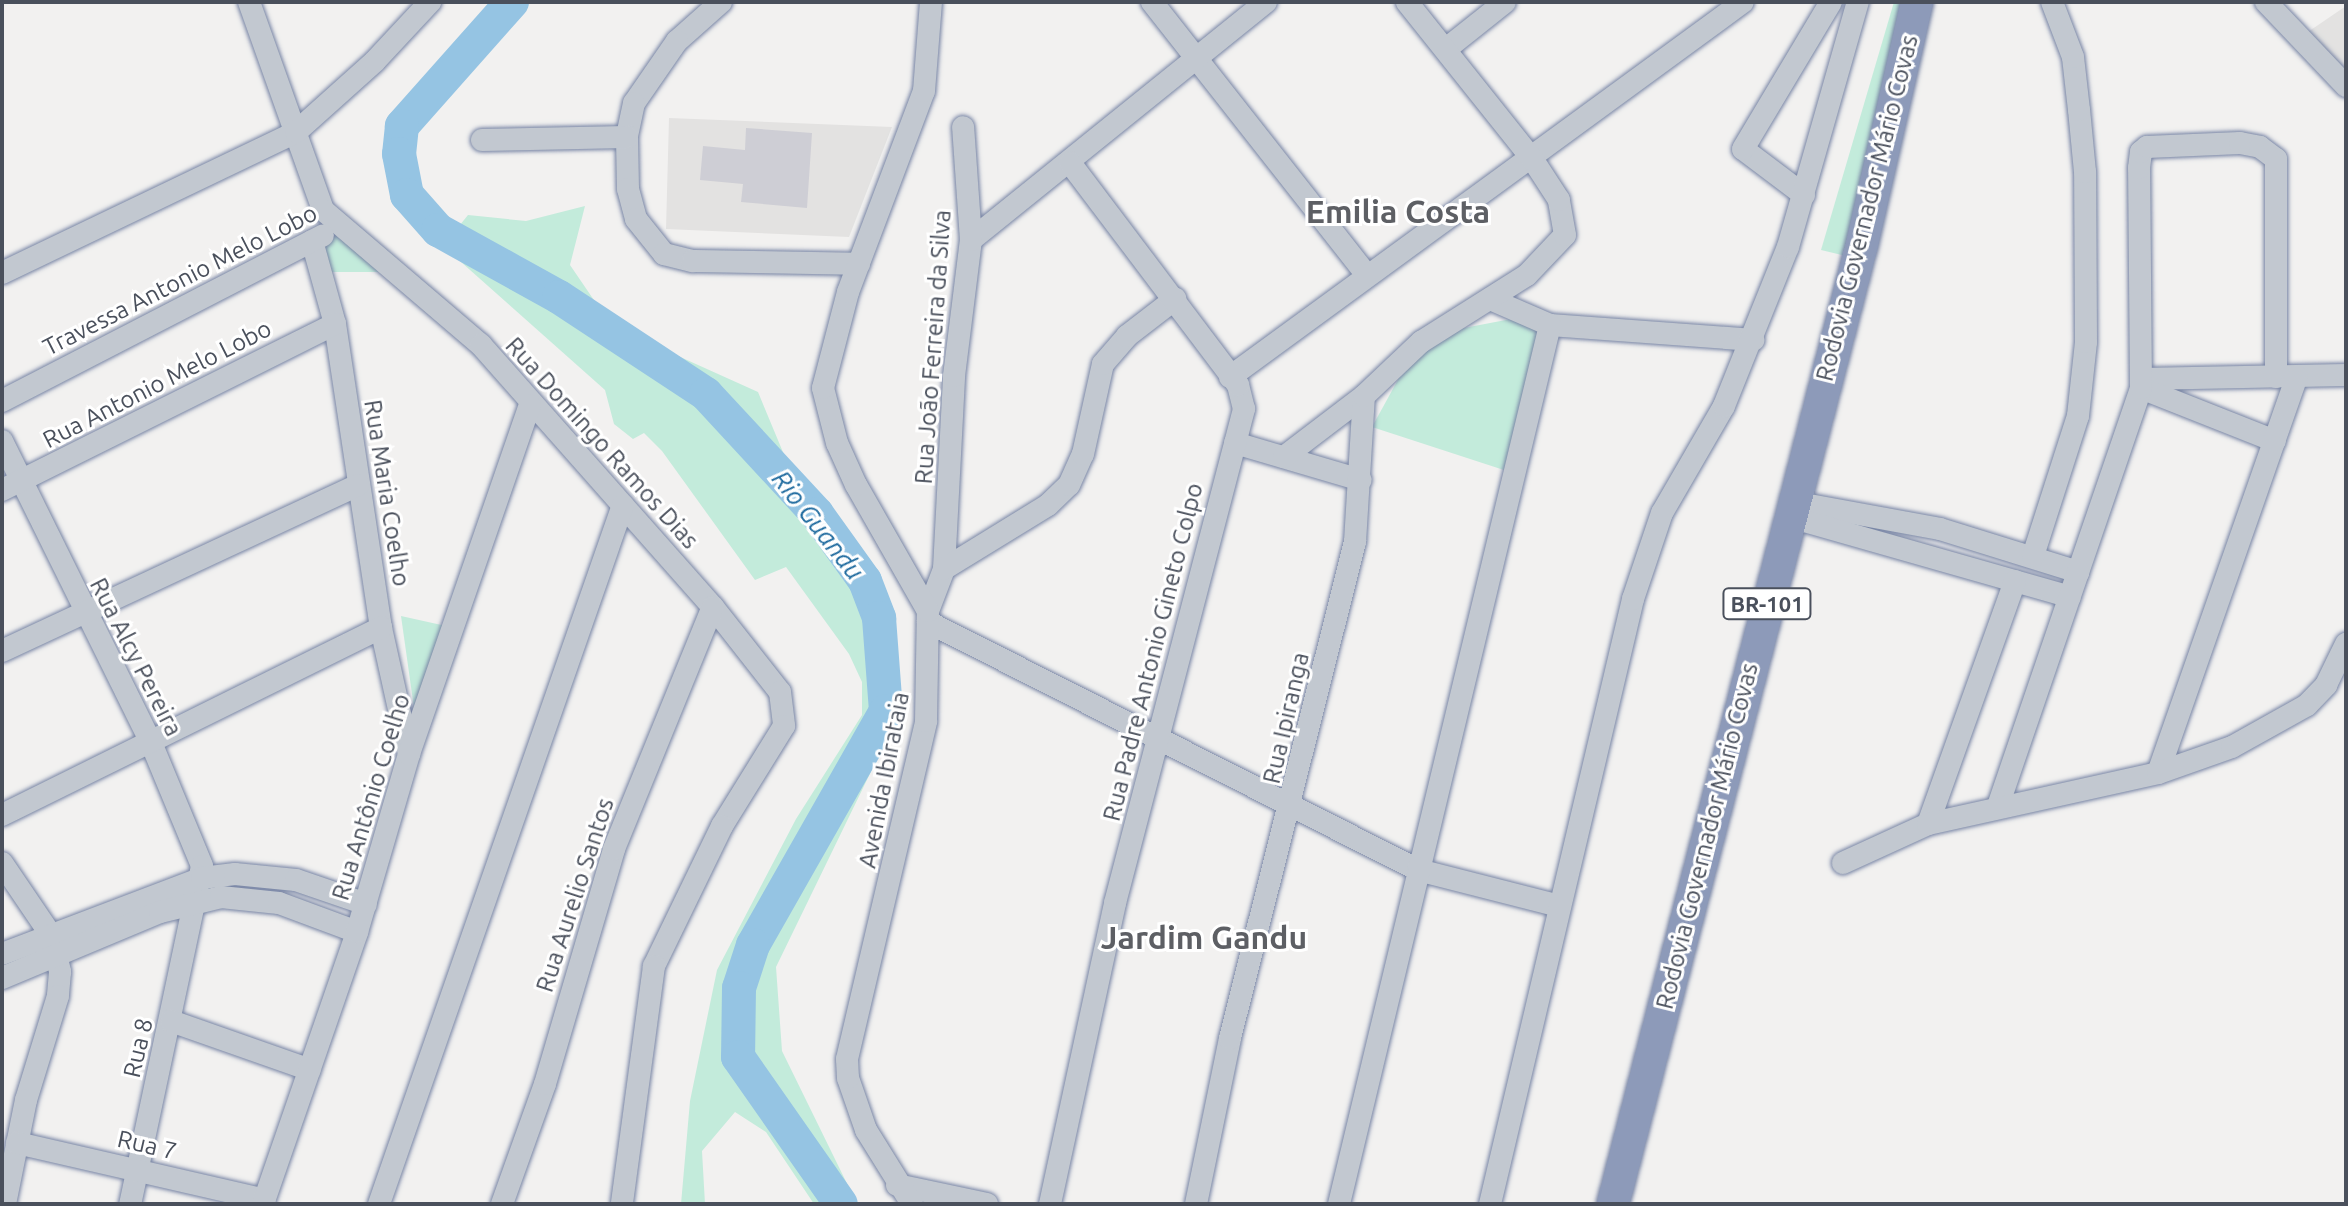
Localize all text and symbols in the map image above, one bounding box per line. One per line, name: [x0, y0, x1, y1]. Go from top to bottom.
street label: Rodovia Governador Mário Covas: [1810, 32, 1924, 384]
district label: Emilia Costa: [1306, 192, 1490, 230]
street label: Travessa Antonio Melo Lobo: [38, 198, 322, 362]
street label: Rua João Ferreira da Silva: [909, 209, 957, 485]
street label: Rua Antonio Melo Lobo: [38, 314, 276, 454]
street label: Rua Domingo Ramos Dias: [499, 331, 705, 555]
street label: Rua Maria Coelho: [358, 398, 416, 588]
water label: Rio Guandu: [766, 464, 870, 586]
street label: Rua Padre Antonio Gineto Colpo: [1097, 480, 1209, 824]
street label: Rua Alcy Pereira: [84, 573, 188, 741]
road number: BR-101: [1721, 586, 1813, 622]
street label: Rua Ipiranga: [1257, 650, 1315, 786]
street label: Rodovia Governador Mário Covas: [1650, 660, 1764, 1012]
street label: Avenida Ibirataia: [853, 689, 915, 871]
street label: Rua Antônio Coelho: [326, 690, 416, 904]
street label: Rua Aurelio Santos: [530, 794, 620, 996]
district label: Jardim Gandu: [1101, 918, 1307, 956]
street label: Rua 8: [117, 1016, 159, 1080]
street label: Rua 7: [115, 1124, 179, 1166]

